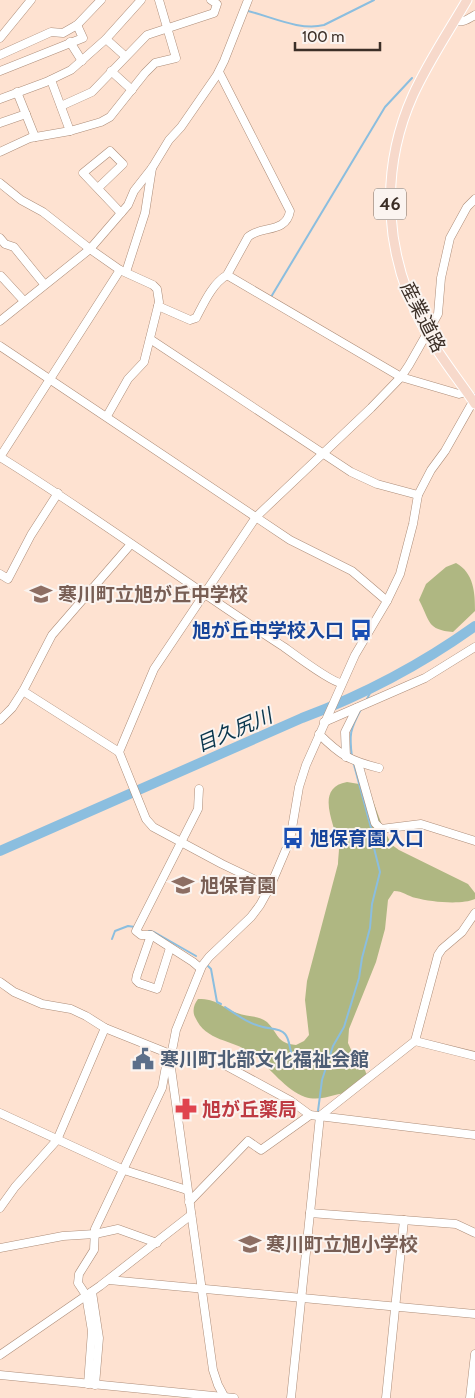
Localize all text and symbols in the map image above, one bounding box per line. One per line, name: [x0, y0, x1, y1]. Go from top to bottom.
scale bar: [295, 20, 380, 52]
text: 100 m: [302, 28, 344, 46]
road number: 46: [374, 188, 406, 220]
street label: 産業道路: [395, 278, 451, 356]
school or university icon: 寒川町立旭が丘中学校: [28, 581, 54, 607]
place label: 寒川町立旭が丘中学校: [58, 583, 248, 606]
bus stop icon: 旭が丘中学校入口: [348, 617, 374, 643]
place label: 旭が丘中学校入口: [192, 619, 344, 642]
water label: 目久尻川: [192, 703, 277, 757]
bus stop icon: 旭保育園入口: [280, 825, 306, 851]
place label: 旭保育園入口: [310, 827, 424, 850]
school or university icon: 旭保育園: [170, 872, 196, 898]
place label: 旭保育園: [200, 874, 276, 897]
public building icon: 寒川町北部文化福祉会館: [130, 1046, 156, 1072]
place label: 寒川町北部文化福祉会館: [160, 1048, 369, 1071]
pharmacy icon: 旭が丘薬局: [173, 1096, 199, 1122]
place label: 旭が丘薬局: [202, 1098, 297, 1121]
school or university icon: 寒川町立旭小学校: [237, 1231, 263, 1257]
place label: 寒川町立旭小学校: [266, 1233, 418, 1256]

